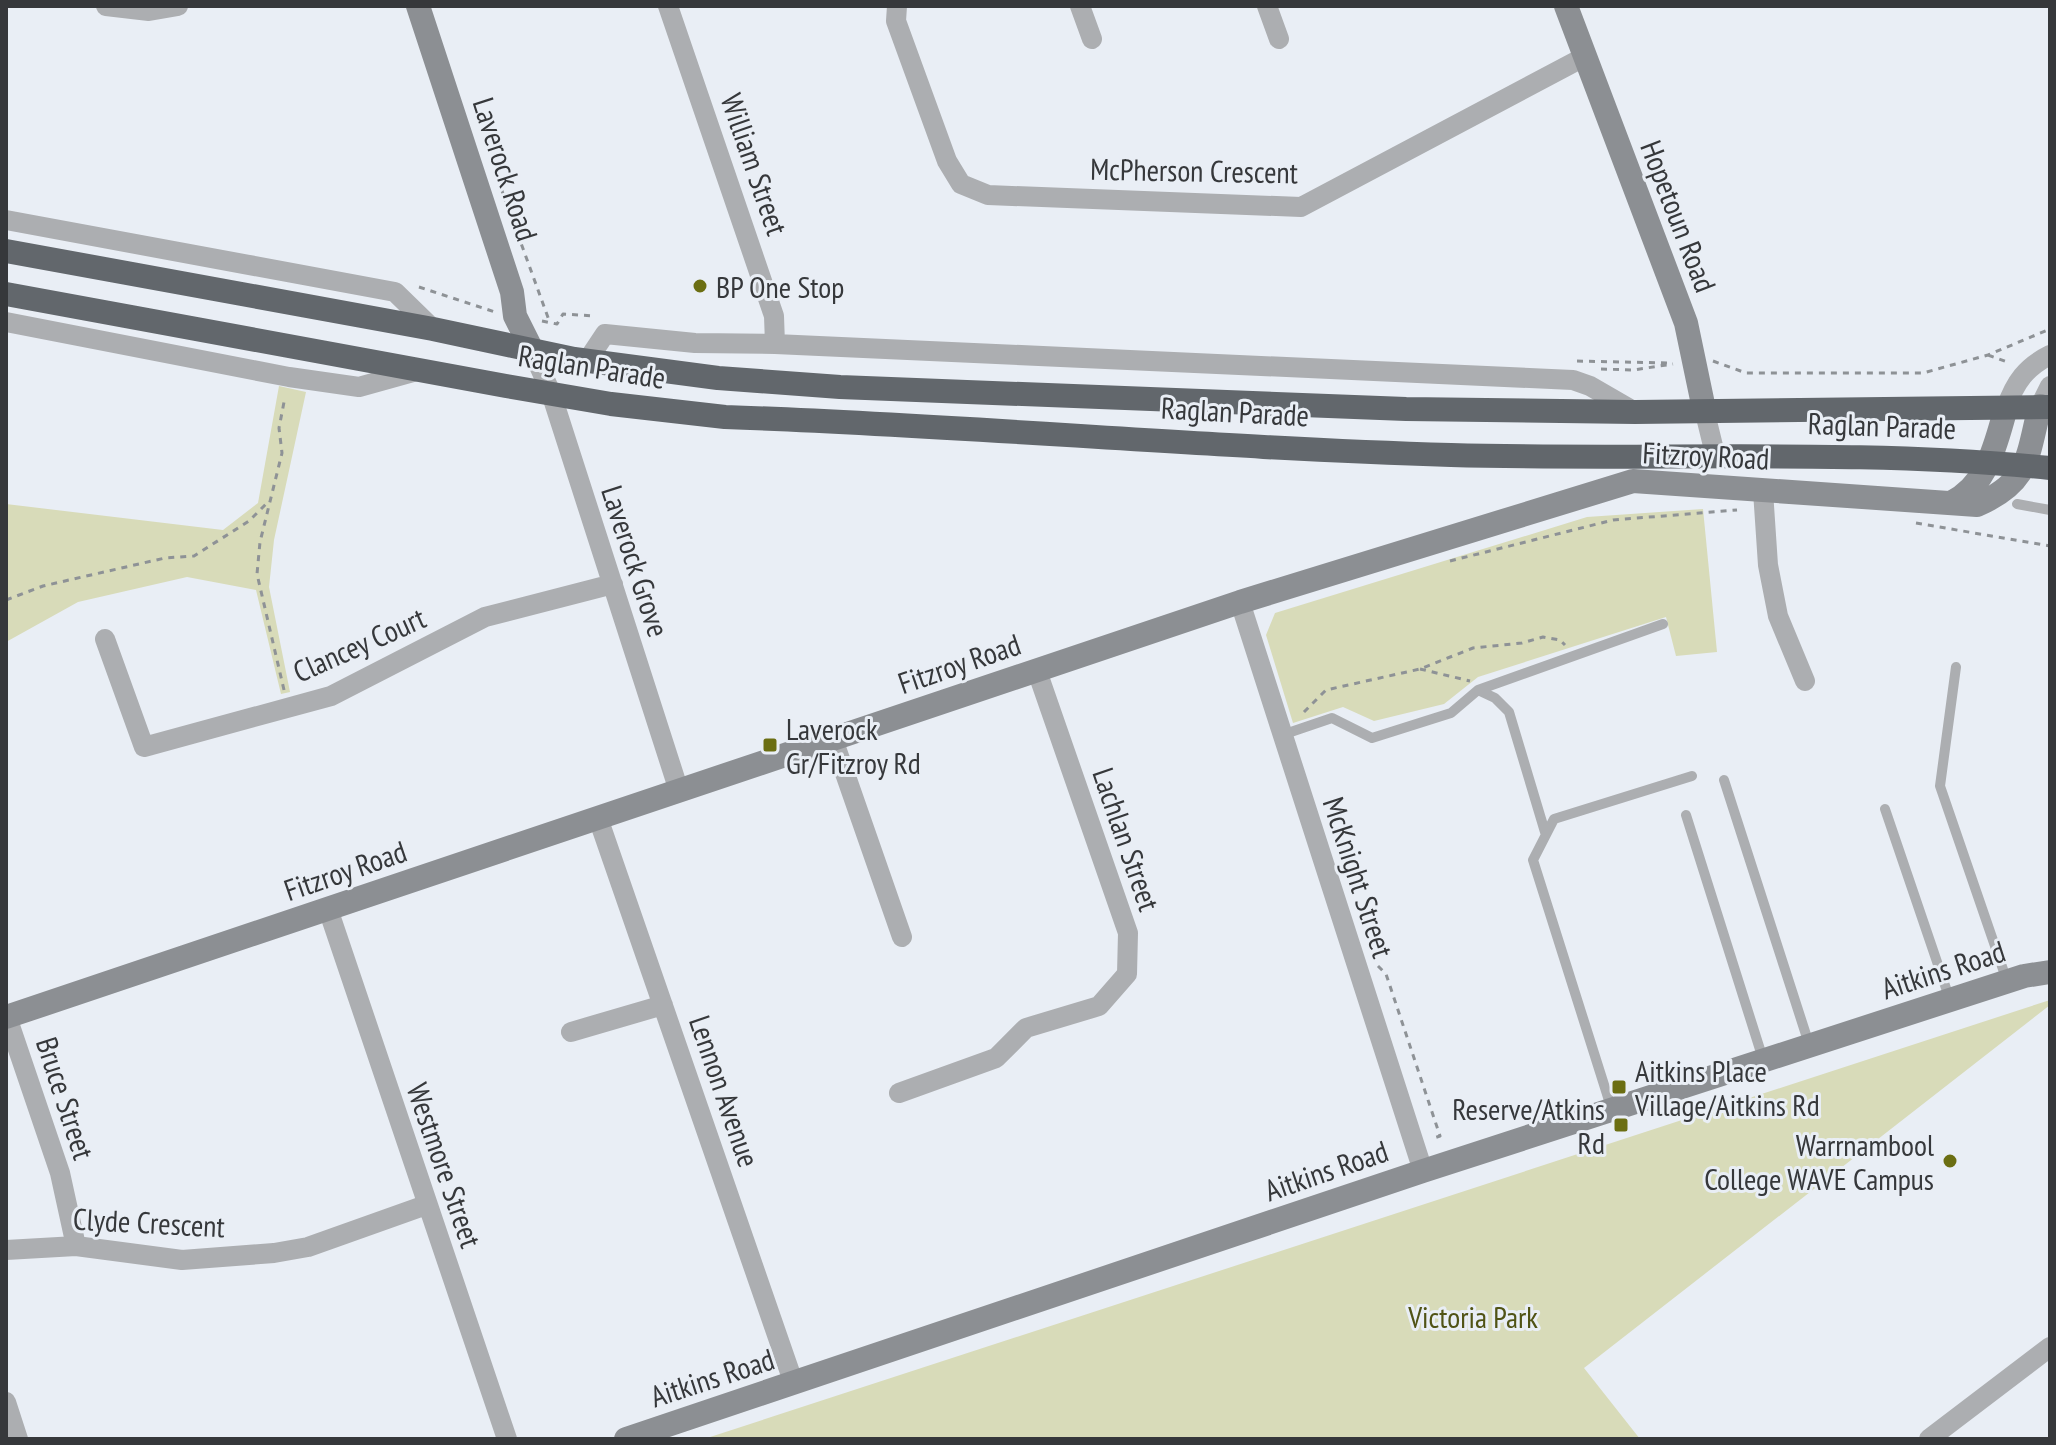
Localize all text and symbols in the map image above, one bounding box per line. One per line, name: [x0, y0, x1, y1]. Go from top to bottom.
street label: William Street: [713, 88, 798, 241]
street label: Laverock Road: [465, 92, 547, 246]
street label: Hopetoun Road: [1632, 135, 1726, 297]
street label: McPherson Crescent: [1090, 149, 1299, 191]
place label: BP One Stop: [716, 267, 844, 306]
marker: BP One Stop: [691, 277, 709, 295]
street label: Raglan Parade: [516, 335, 668, 397]
street label: Raglan Parade: [1160, 388, 1310, 434]
street label: Raglan Parade: [1807, 403, 1957, 447]
street label: Fitzroy Road: [1642, 432, 1770, 478]
street label: Laverock Grove: [593, 480, 679, 642]
street label: Clancey Court: [287, 597, 432, 690]
street label: Fitzroy Road: [893, 624, 1025, 702]
place label: Laverock Gr/Fitzroy Rd: [786, 709, 921, 782]
marker: Laverock Gr/Fitzroy Rd: [761, 736, 779, 754]
street label: Lachlan Street: [1084, 762, 1170, 916]
street label: McKnight Street: [1315, 792, 1404, 963]
street label: Fitzroy Road: [279, 831, 411, 909]
street label: Aitkins Road: [1876, 931, 2010, 1007]
street label: Lennon Avenue: [681, 1010, 769, 1172]
street label: Bruce Street: [28, 1032, 104, 1165]
place label: Aitkins Place Village/Aitkins Rd: [1634, 1051, 1820, 1124]
street label: Westmore Street: [399, 1078, 492, 1253]
marker: Aitkins Place Village/Aitkins Rd: [1610, 1078, 1628, 1096]
place label: Reserve/Atkins Rd: [1452, 1089, 1605, 1162]
marker: Reserve/Atkins Rd: [1612, 1116, 1630, 1134]
place label: Warrnambool College WAVE Campus: [1704, 1125, 1934, 1198]
street label: Aitkins Road: [1259, 1131, 1393, 1209]
marker: Warrnambool College WAVE Campus: [1941, 1152, 1959, 1170]
street label: Clyde Crescent: [72, 1199, 227, 1245]
park label: Victoria Park: [1407, 1297, 1538, 1336]
street label: Aitkins Road: [645, 1339, 779, 1415]

